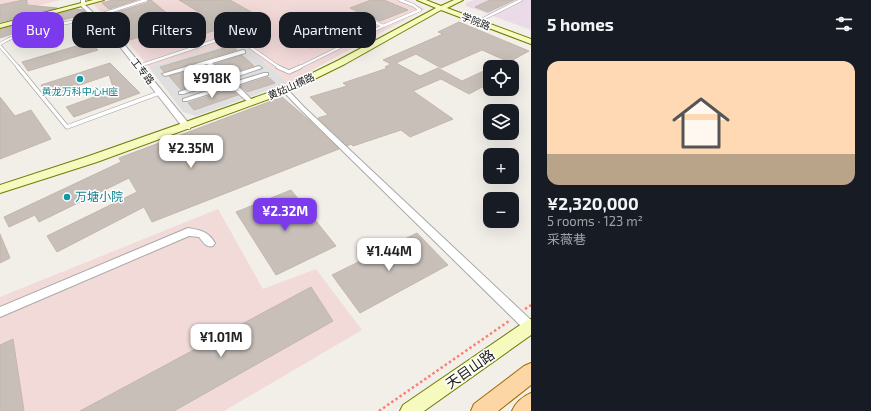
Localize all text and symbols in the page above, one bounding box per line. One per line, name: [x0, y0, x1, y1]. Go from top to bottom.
street label: 学院路: [460, 10, 492, 32]
chip: Buy: [12, 12, 64, 48]
chip: Rent: [72, 12, 130, 48]
chip: Filters: [138, 12, 206, 48]
chip: New: [214, 12, 271, 48]
chip: Apartment: [279, 12, 376, 48]
icon: filters: [833, 13, 855, 35]
text: 5 homes: [547, 14, 614, 34]
street label: 工专路: [129, 55, 157, 87]
map controls: [483, 60, 519, 228]
button: locate: [483, 60, 519, 96]
pin: ¥918K: [184, 65, 240, 99]
text: ¥918K: [193, 70, 231, 86]
street label: 黄姑山横路: [266, 70, 316, 102]
marker: 黄龙万科中心H座: [75, 74, 85, 84]
place label: 黄龙万科中心H座: [42, 85, 118, 97]
icon: home: [665, 87, 737, 159]
button: layers: [483, 104, 519, 140]
pin: ¥2.35M: [158, 135, 224, 169]
text: ¥2.35M: [168, 140, 214, 156]
button: +: [483, 148, 519, 184]
place label: 万塘小院: [75, 189, 123, 203]
marker: 万塘小院: [62, 192, 72, 202]
button: −: [483, 192, 519, 228]
text: ¥2,320,000: [547, 193, 639, 213]
pin: ¥2.32M: [252, 198, 318, 232]
text: ¥2.32M: [262, 203, 308, 219]
text: 5 rooms · 123 m²: [547, 213, 643, 229]
text: 采薇巷: [547, 231, 586, 247]
pin: ¥1.44M: [356, 238, 422, 272]
text: ¥1.44M: [366, 243, 412, 259]
pin: ¥1.01M: [188, 324, 254, 358]
text: ¥1.01M: [199, 329, 243, 345]
street label: 天目山路: [442, 346, 498, 392]

